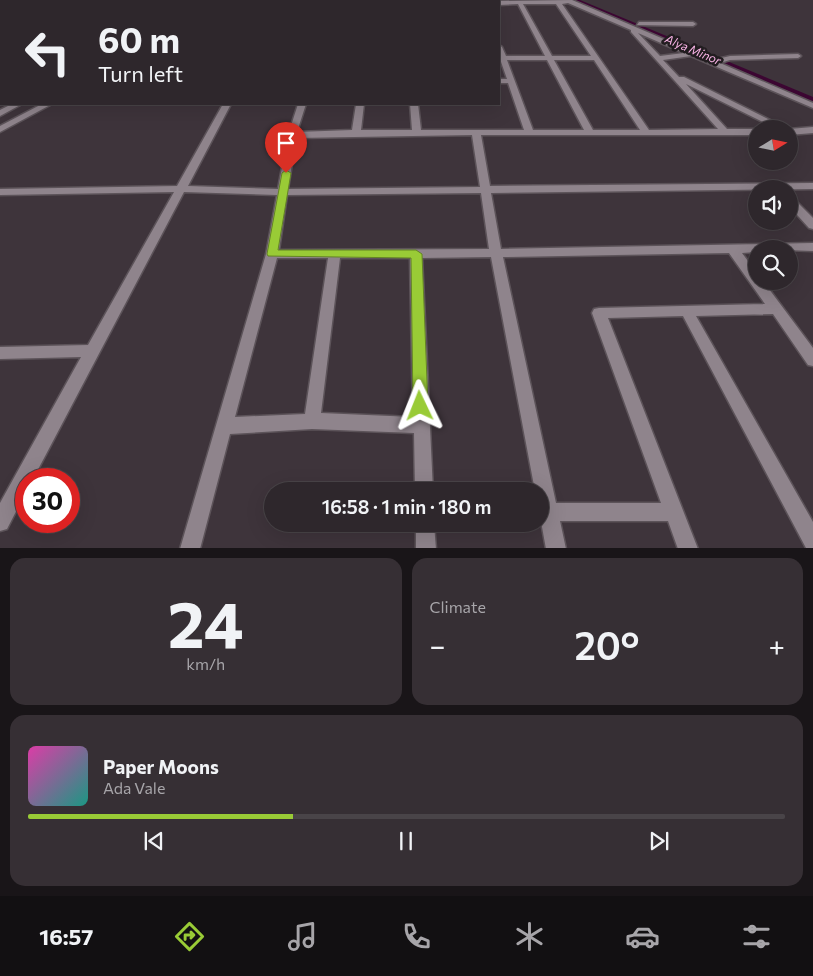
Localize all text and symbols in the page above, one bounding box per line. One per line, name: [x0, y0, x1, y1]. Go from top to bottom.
text: 60 m: [98, 17, 180, 60]
icon: left: [15, 20, 80, 85]
water label: Alya Minor: [662, 31, 725, 68]
text: Turn left: [98, 60, 183, 87]
north arrow: [748, 120, 798, 170]
map controls: [748, 120, 798, 290]
pin: [265, 122, 307, 173]
icon: arrive: [272, 129, 300, 157]
button: sound: [748, 180, 798, 230]
button: search: [748, 240, 798, 290]
position arrow: [393, 379, 445, 431]
speed limit sign: 30: [15, 468, 80, 533]
text: 16:58 · 1 min · 180 m: [322, 495, 491, 518]
text: 24: [168, 582, 244, 661]
text: Climate: [430, 597, 486, 616]
text: 20°: [575, 621, 639, 668]
text: −: [430, 628, 445, 662]
text: +: [769, 628, 785, 662]
text: km/h: [186, 654, 225, 673]
text: Paper Moons: [103, 755, 219, 778]
text: Ada Vale: [103, 778, 165, 797]
icon: previous: [140, 827, 168, 855]
icon: pause: [392, 827, 420, 855]
icon: next: [645, 827, 673, 855]
icon: directions: [172, 919, 207, 954]
icon: music: [285, 919, 320, 954]
icon: phone: [399, 919, 434, 954]
icon: climate: [512, 919, 547, 954]
icon: car: [625, 919, 660, 954]
icon: filters: [739, 919, 774, 954]
text: 16:57: [39, 923, 93, 950]

